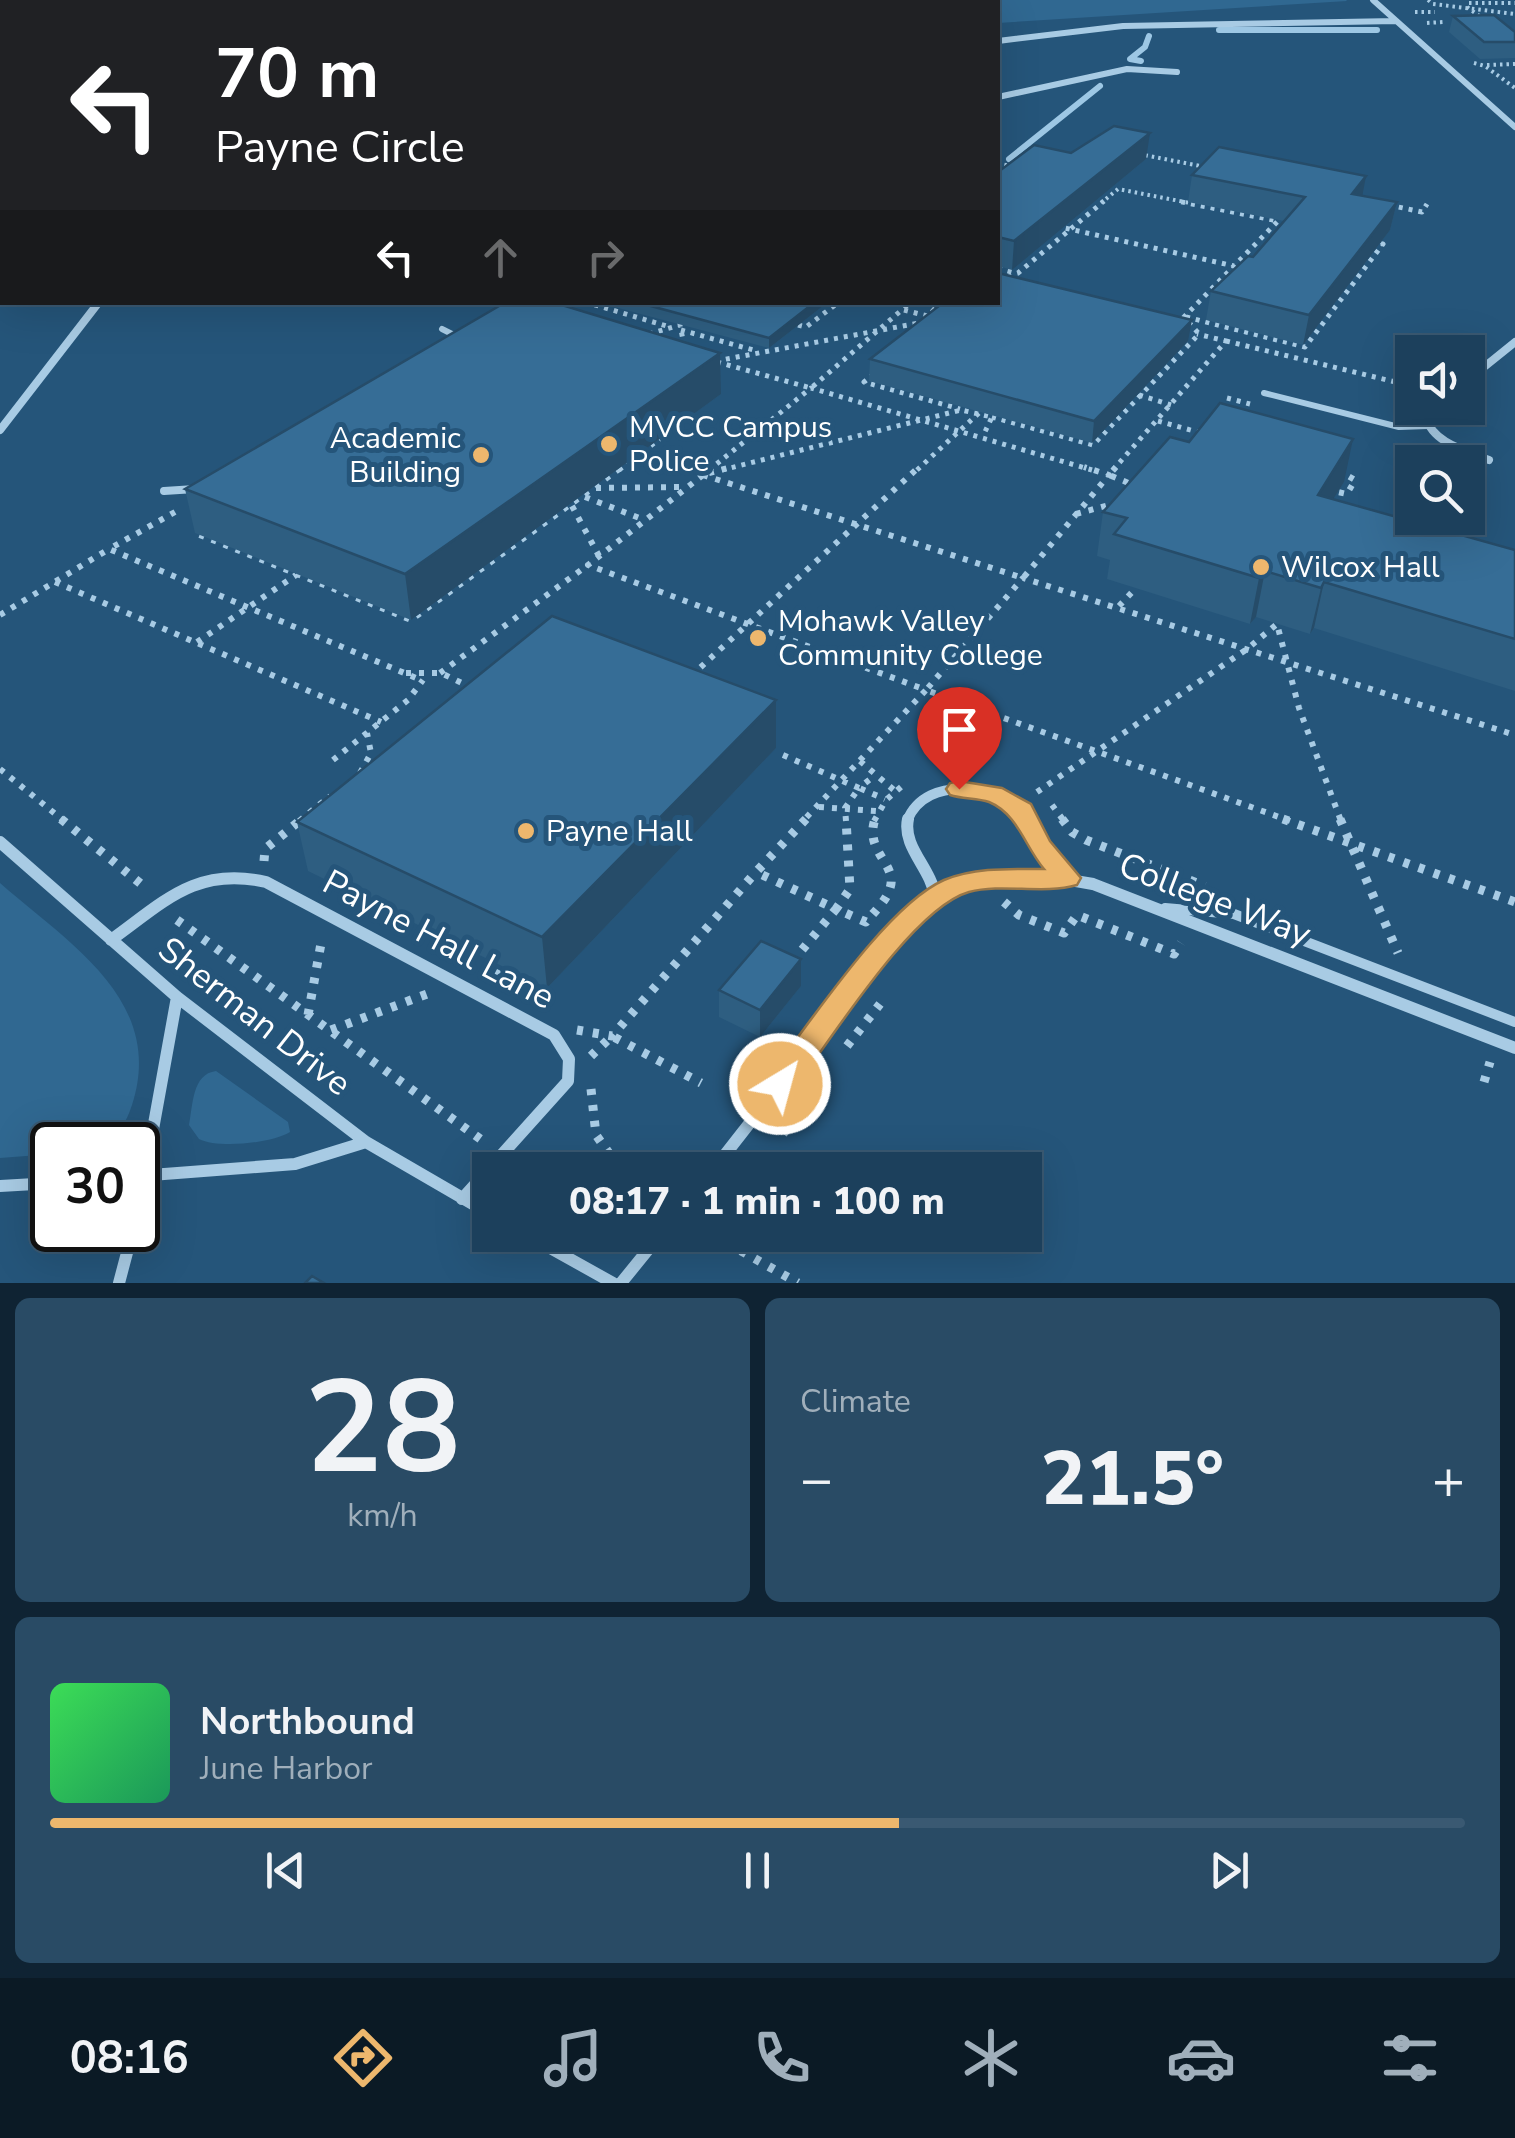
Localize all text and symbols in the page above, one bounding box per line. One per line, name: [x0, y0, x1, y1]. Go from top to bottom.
text: 70 m: [215, 26, 379, 122]
icon: left: [50, 40, 180, 170]
text: Payne Circle: [215, 117, 465, 178]
icon: left: [368, 230, 423, 285]
icon: ahead: [473, 230, 528, 285]
icon: right: [578, 230, 633, 285]
map controls: [1395, 335, 1485, 535]
button: sound: [1395, 335, 1485, 425]
place label: MVCC Campus Police: [629, 407, 832, 482]
place label: Academic Building: [330, 418, 461, 493]
marker: MVCC Campus Police: [598, 433, 620, 455]
marker: Academic Building: [470, 444, 492, 466]
button: search: [1395, 445, 1485, 535]
place label: Wilcox Hall: [1281, 547, 1440, 588]
marker: Wilcox Hall: [1250, 556, 1272, 578]
place label: Mohawk Valley Community College: [778, 601, 1043, 676]
marker: Mohawk Valley Community College: [747, 627, 769, 649]
pin: [917, 687, 1002, 790]
icon: arrive: [932, 702, 987, 757]
place label: Payne Hall: [546, 811, 693, 852]
marker: Payne Hall: [515, 820, 537, 842]
street label: College Way: [1112, 841, 1318, 958]
street label: Payne Hall Lane: [315, 859, 563, 1020]
street label: Sherman Drive: [148, 926, 361, 1107]
position arrow: [728, 1032, 832, 1136]
speed limit sign: 30: [30, 1122, 160, 1252]
text: 08:17 · 1 min · 100 m: [569, 1176, 945, 1227]
text: 28: [304, 1340, 461, 1517]
text: Climate: [800, 1380, 911, 1423]
text: 21.5°: [1041, 1428, 1224, 1530]
text: −: [800, 1442, 833, 1517]
text: +: [1432, 1442, 1465, 1517]
text: km/h: [347, 1494, 418, 1537]
text: Northbound: [200, 1696, 415, 1747]
text: June Harbor: [200, 1747, 372, 1790]
icon: previous: [258, 1843, 313, 1898]
icon: pause: [730, 1843, 785, 1898]
icon: next: [1202, 1843, 1257, 1898]
icon: directions: [328, 2023, 398, 2093]
icon: music: [538, 2023, 608, 2093]
icon: phone: [747, 2023, 817, 2093]
icon: climate: [956, 2023, 1026, 2093]
icon: car: [1166, 2023, 1236, 2093]
icon: filters: [1375, 2023, 1445, 2093]
text: 08:16: [70, 2028, 189, 2089]

